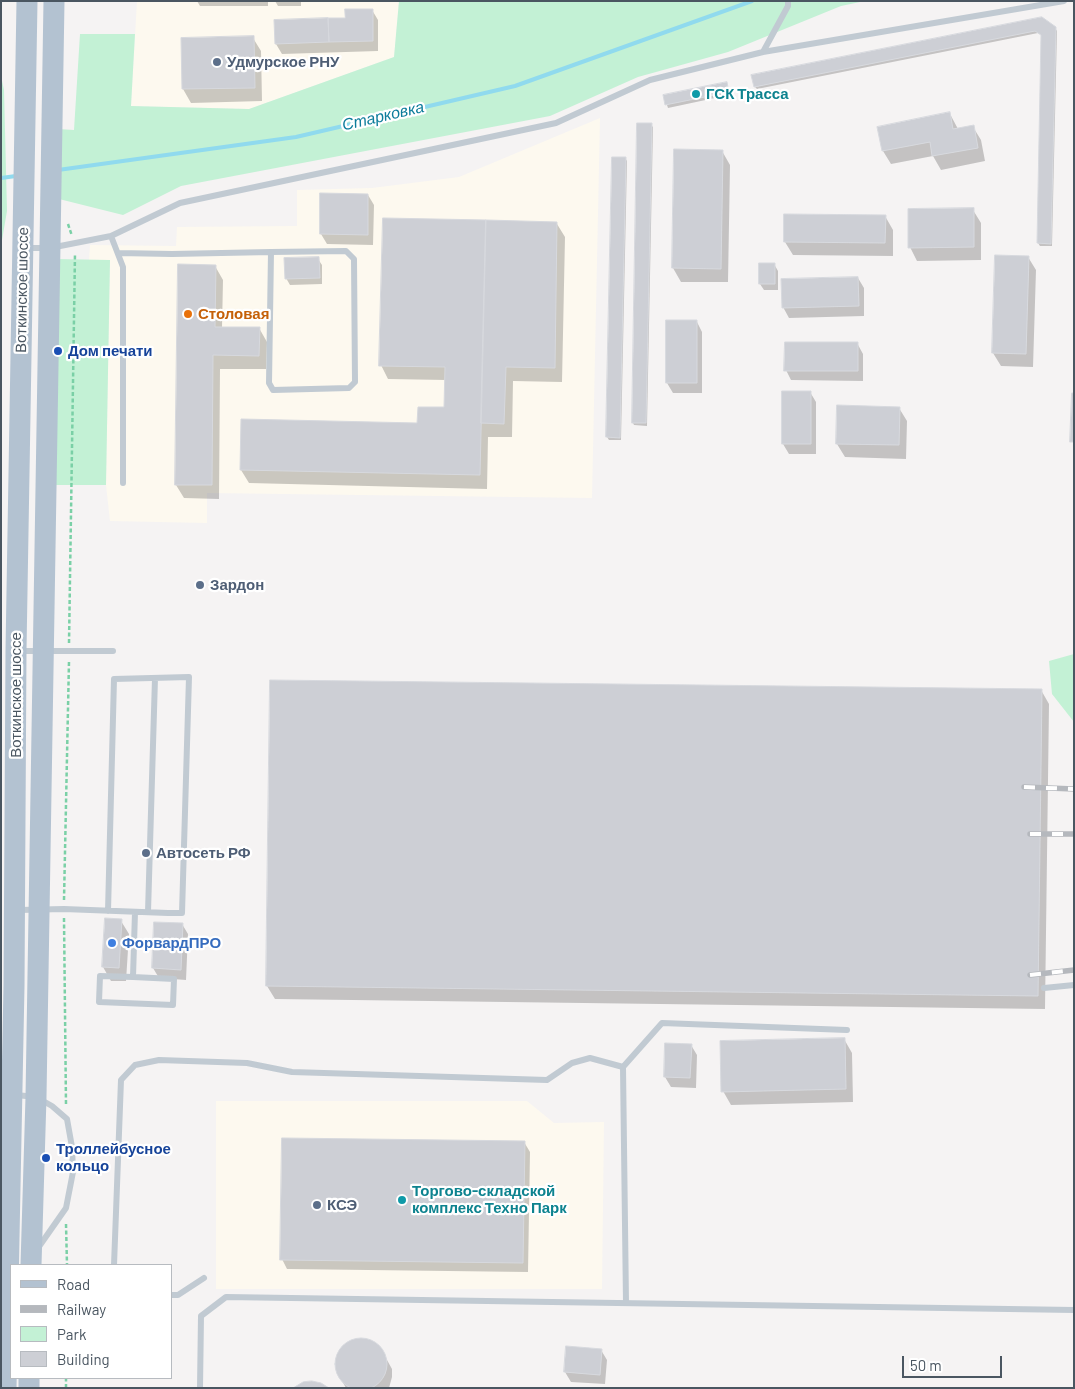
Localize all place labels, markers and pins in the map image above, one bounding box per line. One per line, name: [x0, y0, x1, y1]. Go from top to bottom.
place label: Удмурское РНУ: [227, 53, 339, 71]
marker: Удмурское РНУ: [211, 56, 223, 68]
place label: ГСК Трасса: [706, 85, 789, 103]
marker: ГСК Трасса: [690, 88, 702, 100]
place label: Столовая: [198, 305, 269, 323]
marker: Столовая: [182, 308, 194, 320]
place label: Дом печати: [68, 342, 153, 360]
marker: Дом печати: [52, 345, 64, 357]
place label: Зардон: [210, 576, 264, 594]
marker: Зардон: [194, 579, 206, 591]
place label: Автосеть РФ: [156, 844, 251, 862]
marker: Автосеть РФ: [140, 847, 152, 859]
place label: ФорвардПРО: [122, 934, 221, 952]
marker: ФорвардПРО: [106, 937, 118, 949]
place label: Троллейбусное кольцо: [56, 1140, 171, 1175]
marker: Троллейбусное кольцо: [40, 1152, 52, 1164]
place label: Торгово-складской комплекс Техно Парк: [412, 1182, 567, 1217]
marker: Торгово-складской комплекс Техно Парк: [396, 1194, 408, 1206]
place label: КСЭ: [327, 1196, 357, 1214]
marker: КСЭ: [311, 1199, 323, 1211]

